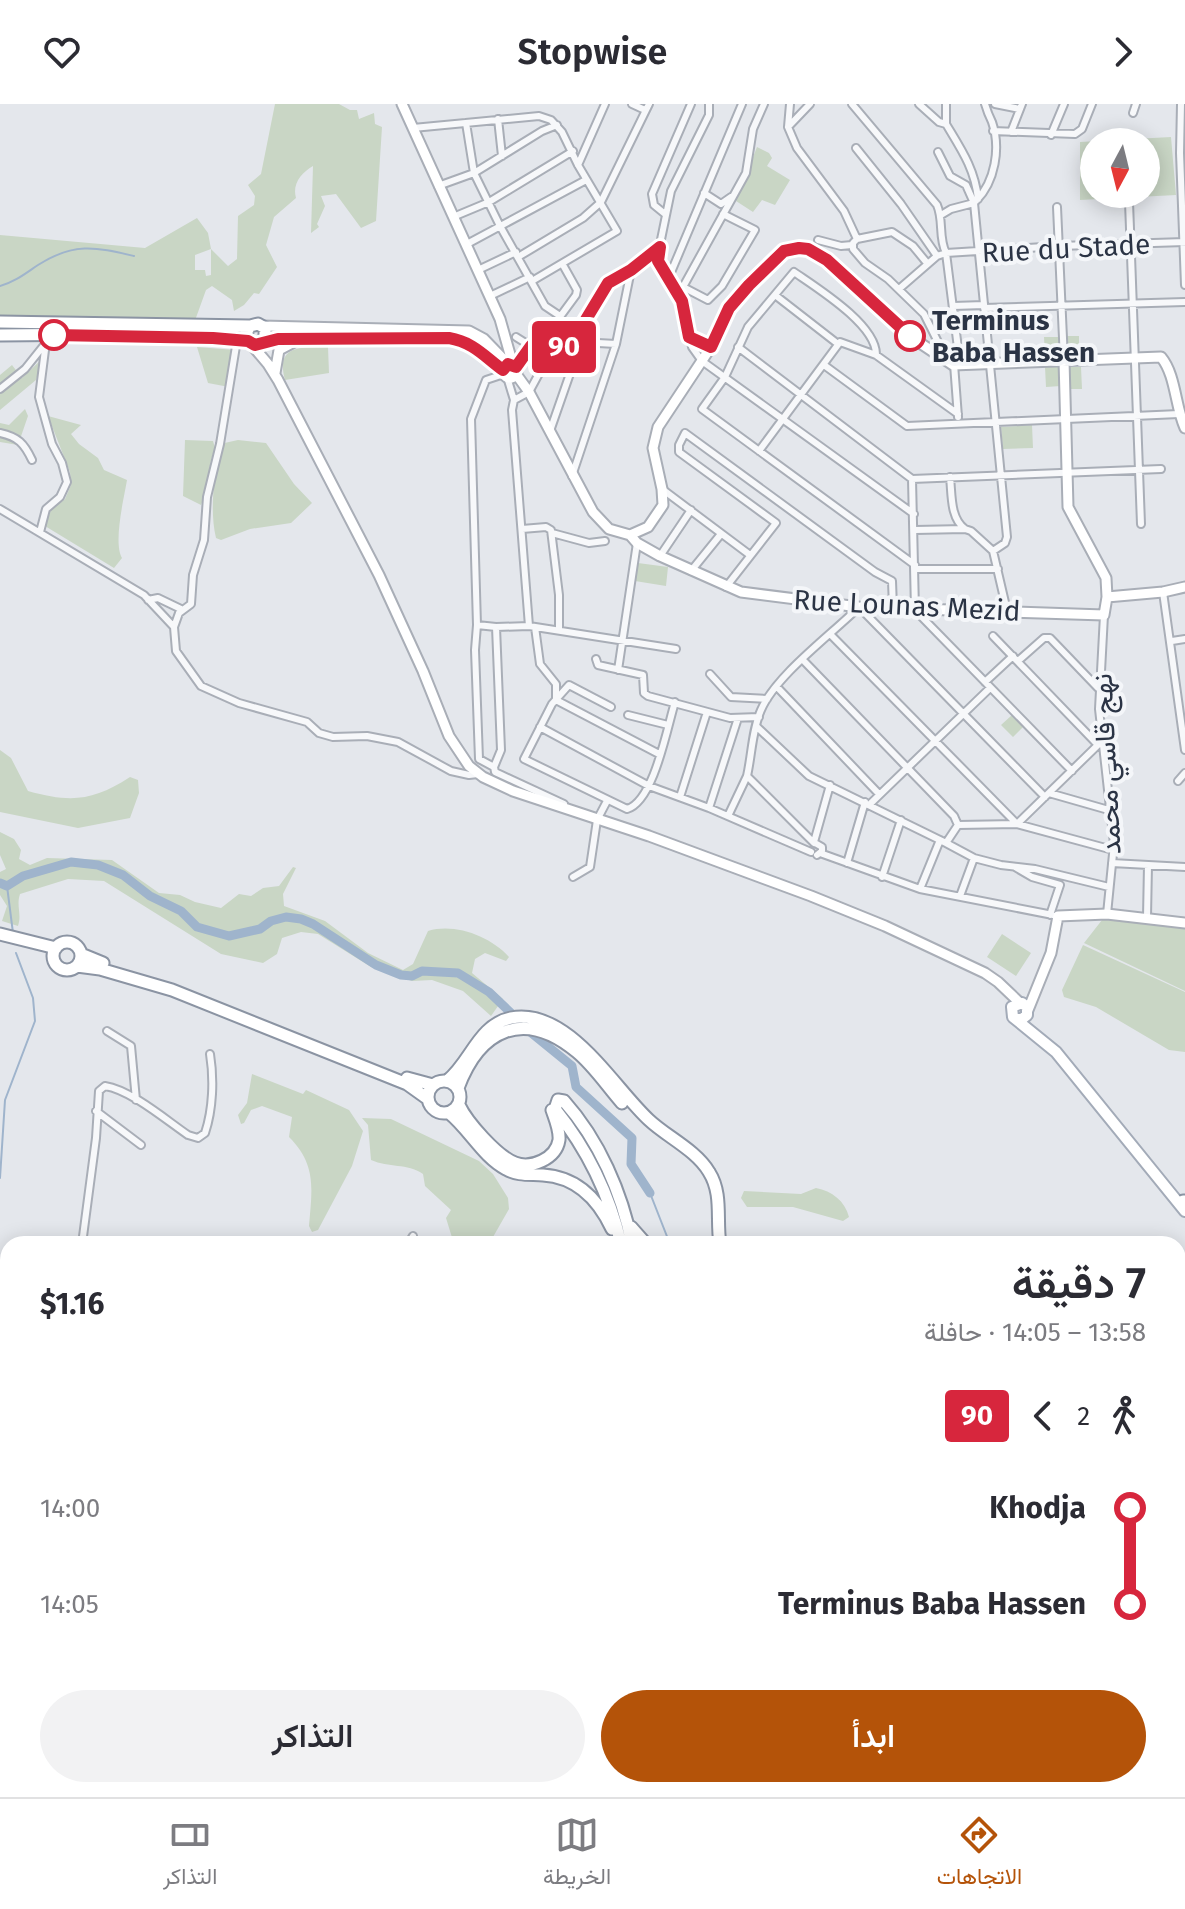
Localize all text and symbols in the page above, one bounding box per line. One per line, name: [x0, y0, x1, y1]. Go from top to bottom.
icon: heart: [40, 30, 84, 74]
text: Stopwise: [518, 30, 667, 74]
icon: forward: [1101, 30, 1145, 74]
north arrow: [1080, 128, 1160, 208]
map controls: [1080, 128, 1160, 208]
street label: Rue du Stade: [981, 228, 1151, 269]
place label: Terminus Baba Hassen: [932, 304, 1095, 369]
unlabelled marker: [39, 320, 69, 350]
line badge: 90: [528, 321, 600, 373]
marker: Terminus Baba Hassen: [895, 321, 925, 351]
text: 90: [548, 330, 580, 363]
street label: Rue Lounas Mezid: [793, 583, 1021, 628]
street label: نهج قاسي محمد: [1085, 672, 1134, 855]
text: 7 دقيقة: [1012, 1257, 1146, 1310]
text: $1.16: [40, 1286, 104, 1322]
text: 13:58 – 14:05 · حافلة: [924, 1317, 1146, 1348]
icon: back: [1021, 1394, 1065, 1438]
icon: walk: [1102, 1394, 1146, 1438]
text: 90: [961, 1399, 993, 1432]
text: 2: [1077, 1401, 1090, 1432]
text: Khodja: [989, 1490, 1086, 1526]
text: 14:00: [40, 1493, 100, 1524]
text: Terminus Baba Hassen: [778, 1586, 1086, 1622]
text: 14:05: [40, 1589, 99, 1620]
button: التذاكر: [40, 1690, 585, 1782]
button: ابدأ: [601, 1690, 1146, 1782]
tab: التذاكر: [163, 1813, 217, 1896]
tab: الخريطة: [543, 1813, 611, 1896]
tab: الاتجاهات: [937, 1813, 1022, 1896]

